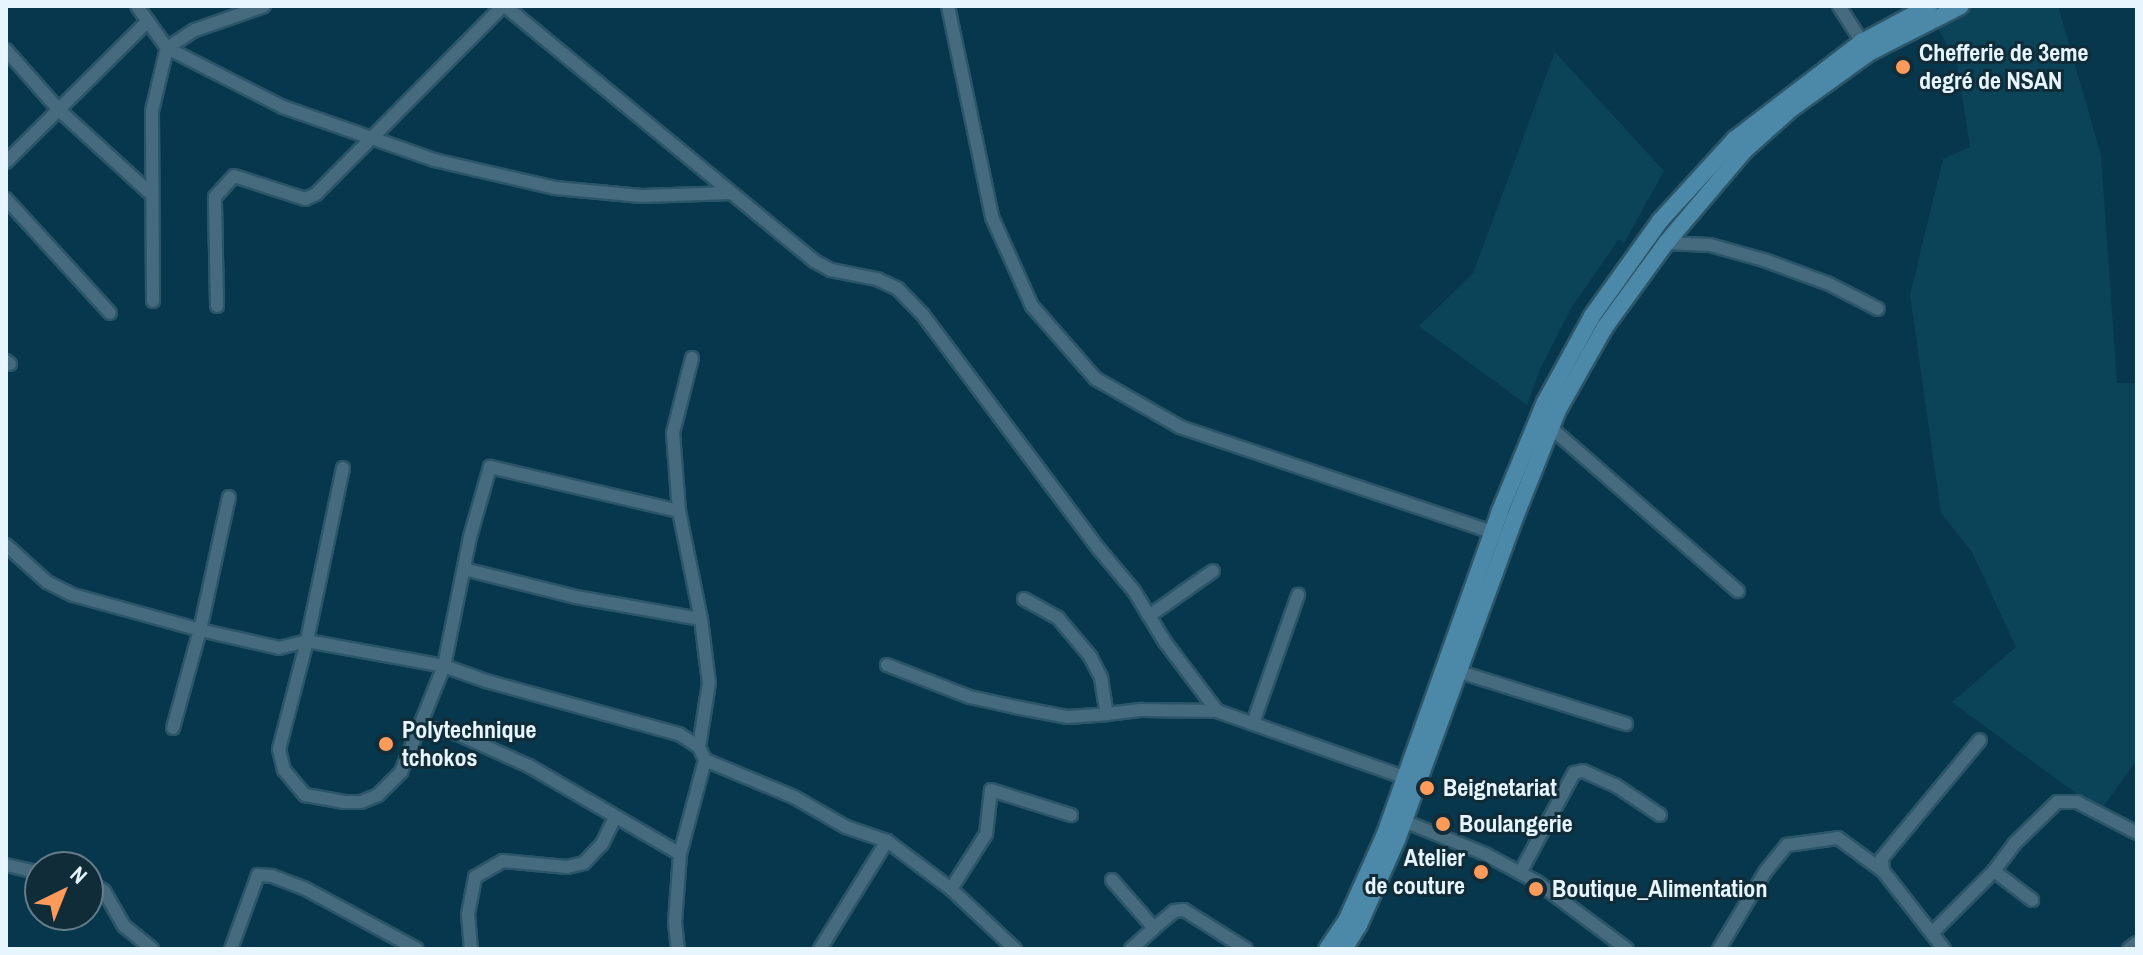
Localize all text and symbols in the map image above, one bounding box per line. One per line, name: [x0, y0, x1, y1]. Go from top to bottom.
place label: Chefferie de 3eme degré de NSAN: [1919, 39, 2089, 95]
marker: Chefferie de 3eme degré de NSAN: [1894, 58, 1912, 76]
place label: Polytechnique tchokos: [402, 716, 537, 772]
marker: Polytechnique tchokos: [377, 735, 395, 753]
place label: Beignetariat: [1443, 774, 1557, 802]
marker: Beignetariat: [1418, 779, 1436, 797]
place label: Boulangerie: [1459, 810, 1573, 838]
marker: Boulangerie: [1434, 815, 1452, 833]
place label: Atelier de couture: [1364, 844, 1465, 900]
north arrow: [24, 851, 104, 931]
text: N: [64, 859, 94, 890]
marker: Atelier de couture: [1472, 863, 1490, 881]
place label: Boutique_Alimentation: [1552, 875, 1767, 903]
marker: Boutique_Alimentation: [1527, 880, 1545, 898]

